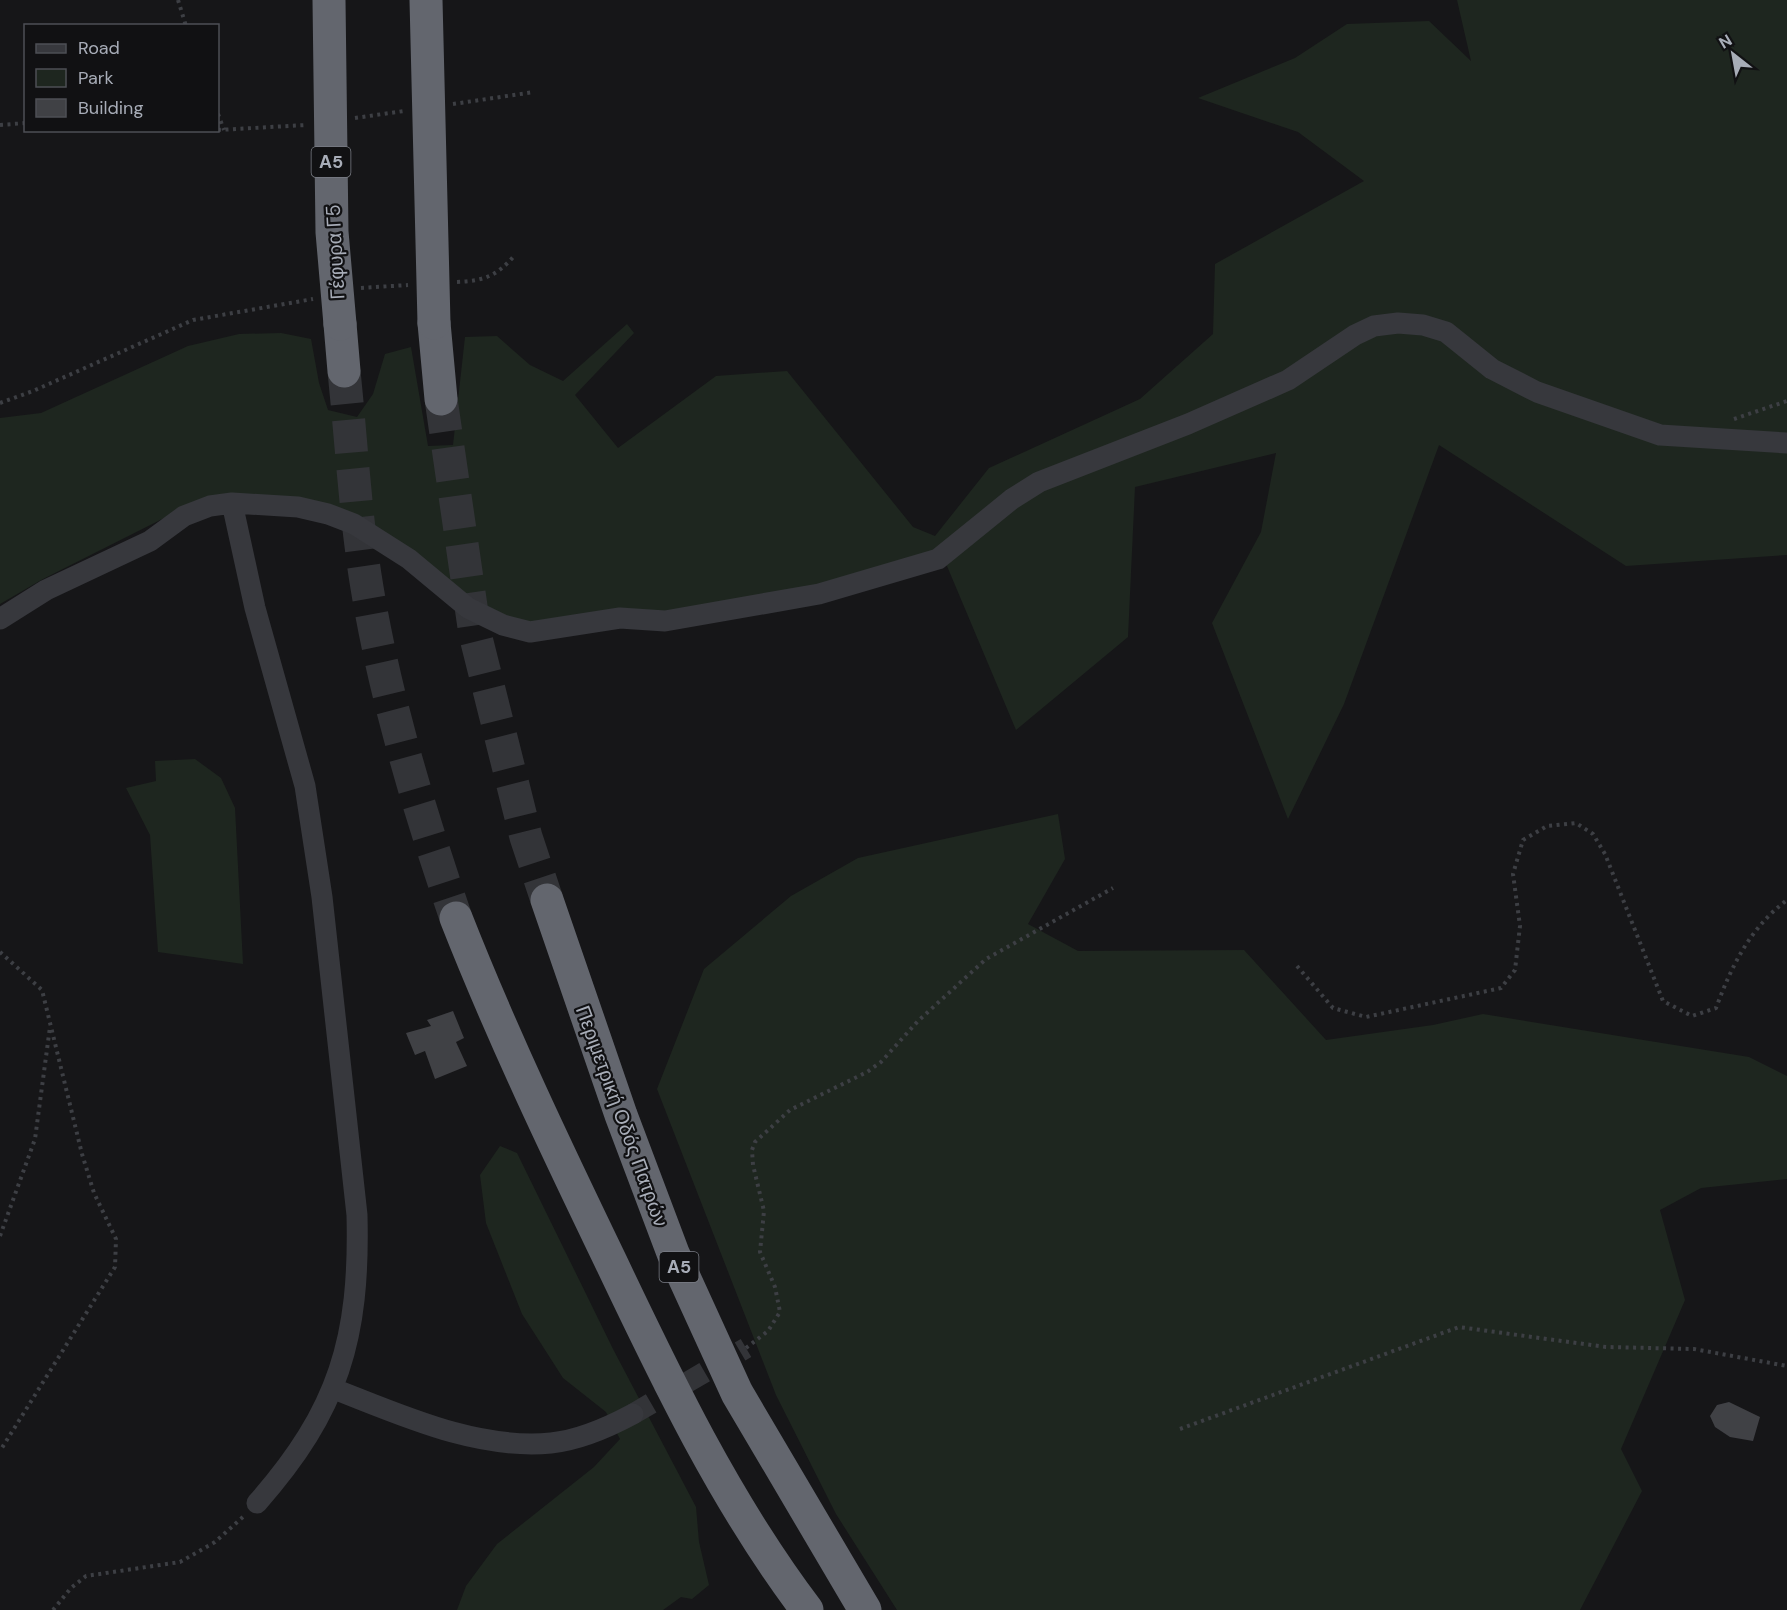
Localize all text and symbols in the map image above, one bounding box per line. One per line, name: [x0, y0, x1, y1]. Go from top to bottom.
legend: [24, 24, 219, 132]
north arrow: [1703, 24, 1763, 84]
text: N: [1715, 30, 1736, 54]
text: Road: [78, 36, 120, 60]
text: Park: [78, 66, 114, 90]
text: Building: [78, 96, 143, 120]
road number: Α5: [312, 147, 350, 177]
street label: Γέφυρα Γ5: [320, 204, 350, 300]
street label: Περιμετρική Οδός Πατρών: [570, 1002, 674, 1230]
road number: Α5: [660, 1252, 698, 1282]

